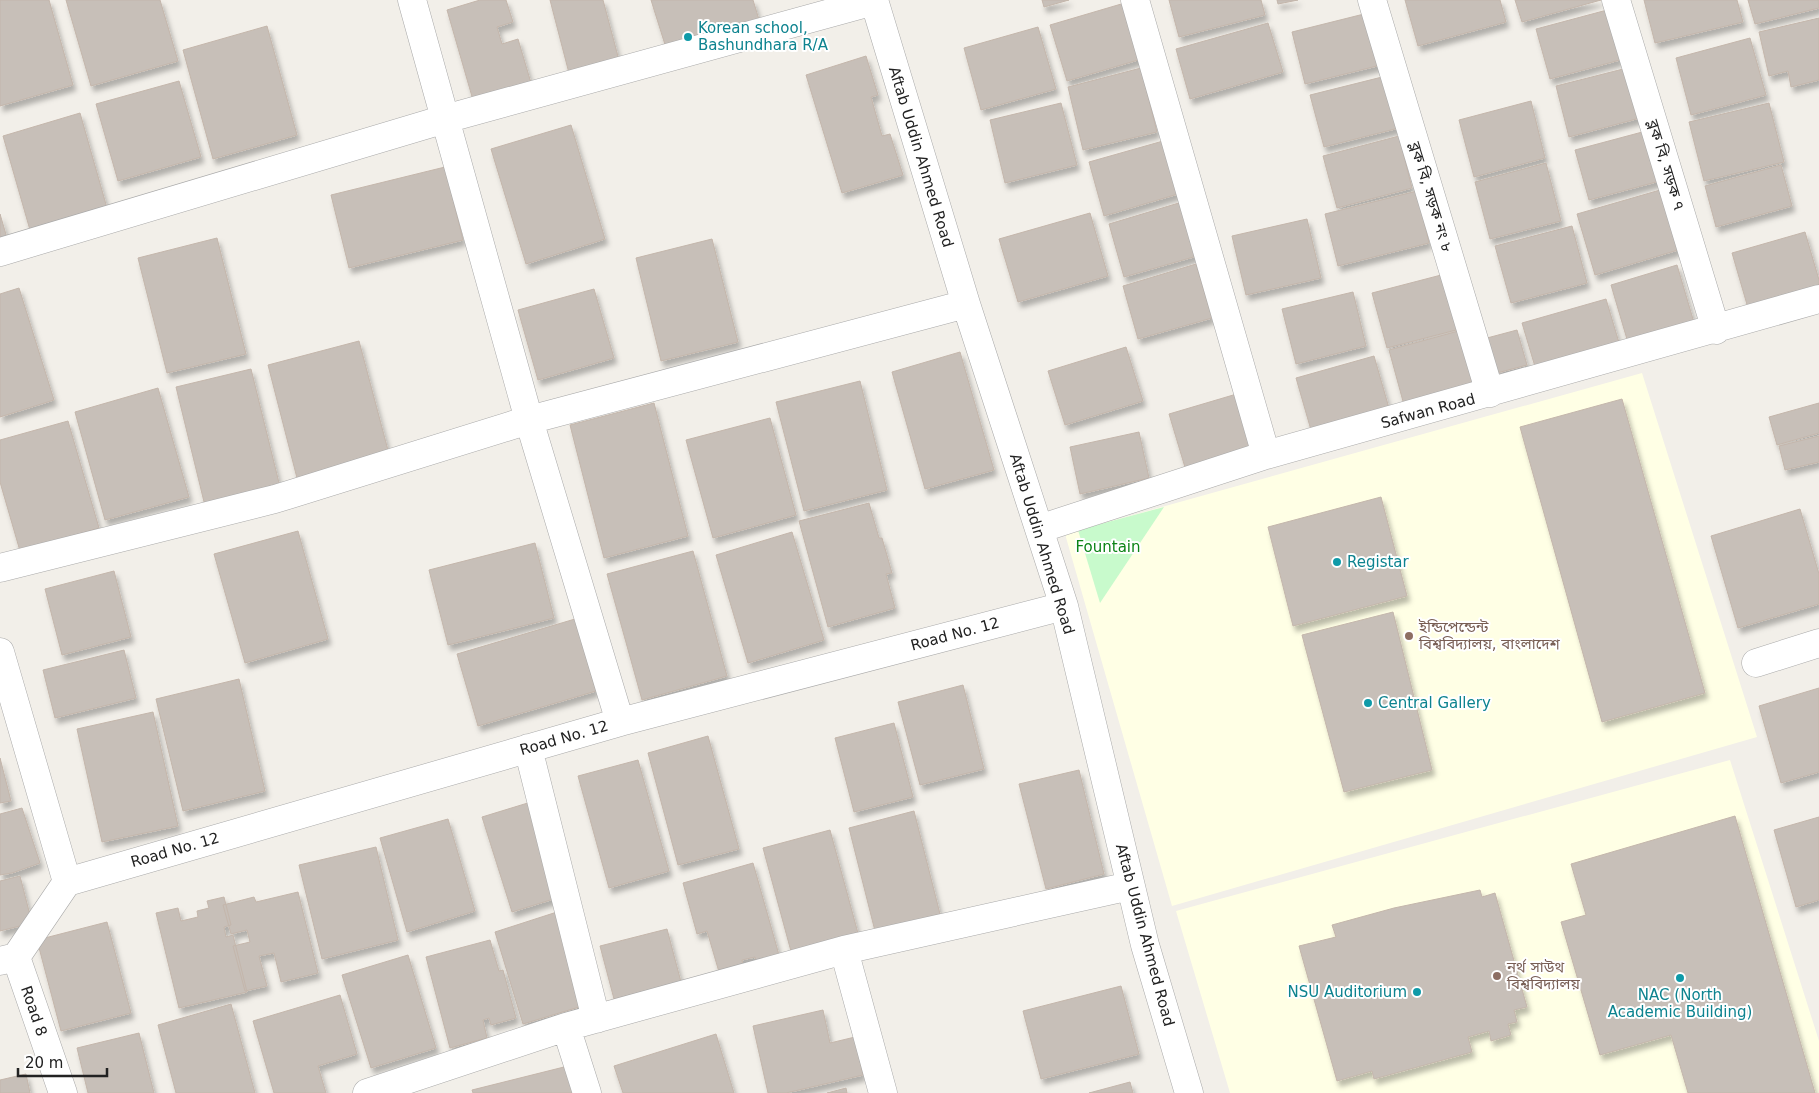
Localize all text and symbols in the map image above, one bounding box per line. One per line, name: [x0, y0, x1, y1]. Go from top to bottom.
place label: Korean school, Bashundhara R/A: [698, 19, 829, 54]
marker: Korean school, Bashundhara R/A: [682, 31, 694, 43]
street label: Aftab Uddin Ahmed Road: [885, 64, 957, 250]
street label: ব্লক বি, সড়ক ৭: [1643, 117, 1688, 213]
street label: ব্লক বি, সড়ক নং ৮: [1405, 139, 1456, 254]
street label: Safwan Road: [1379, 390, 1477, 432]
street label: Aftab Uddin Ahmed Road: [1006, 451, 1078, 637]
park label: Fountain: [1075, 538, 1141, 556]
place label: Registar: [1347, 553, 1410, 571]
marker: Registar: [1331, 556, 1343, 568]
street label: Road No. 12: [909, 614, 1001, 654]
place label: ইন্ডিপেন্ডেন্ট বিশ্ববিদ্যালয়, বাংলাদেশ: [1418, 618, 1560, 653]
marker: ইন্ডিপেন্ডেন্ট বিশ্ববিদ্যালয়, বাংলাদেশ: [1403, 630, 1415, 642]
place label: Central Gallery: [1378, 694, 1491, 712]
marker: Central Gallery: [1362, 697, 1374, 709]
street label: Road No. 12: [518, 717, 610, 759]
street label: Road No. 12: [129, 829, 221, 871]
street label: Aftab Uddin Ahmed Road: [1112, 842, 1178, 1028]
place label: নর্থ সাউথ বিশ্ববিদ্যালয়: [1506, 958, 1580, 993]
marker: নর্থ সাউথ বিশ্ববিদ্যালয়: [1491, 970, 1503, 982]
marker: NAC (North Academic Building): [1674, 972, 1686, 984]
place label: NSU Auditorium: [1288, 983, 1407, 1001]
street label: Road 8: [17, 984, 51, 1038]
marker: NSU Auditorium: [1411, 986, 1423, 998]
place label: NAC (North Academic Building): [1608, 986, 1752, 1021]
scale bar: [18, 1046, 106, 1078]
text: 20 m: [25, 1054, 63, 1072]

